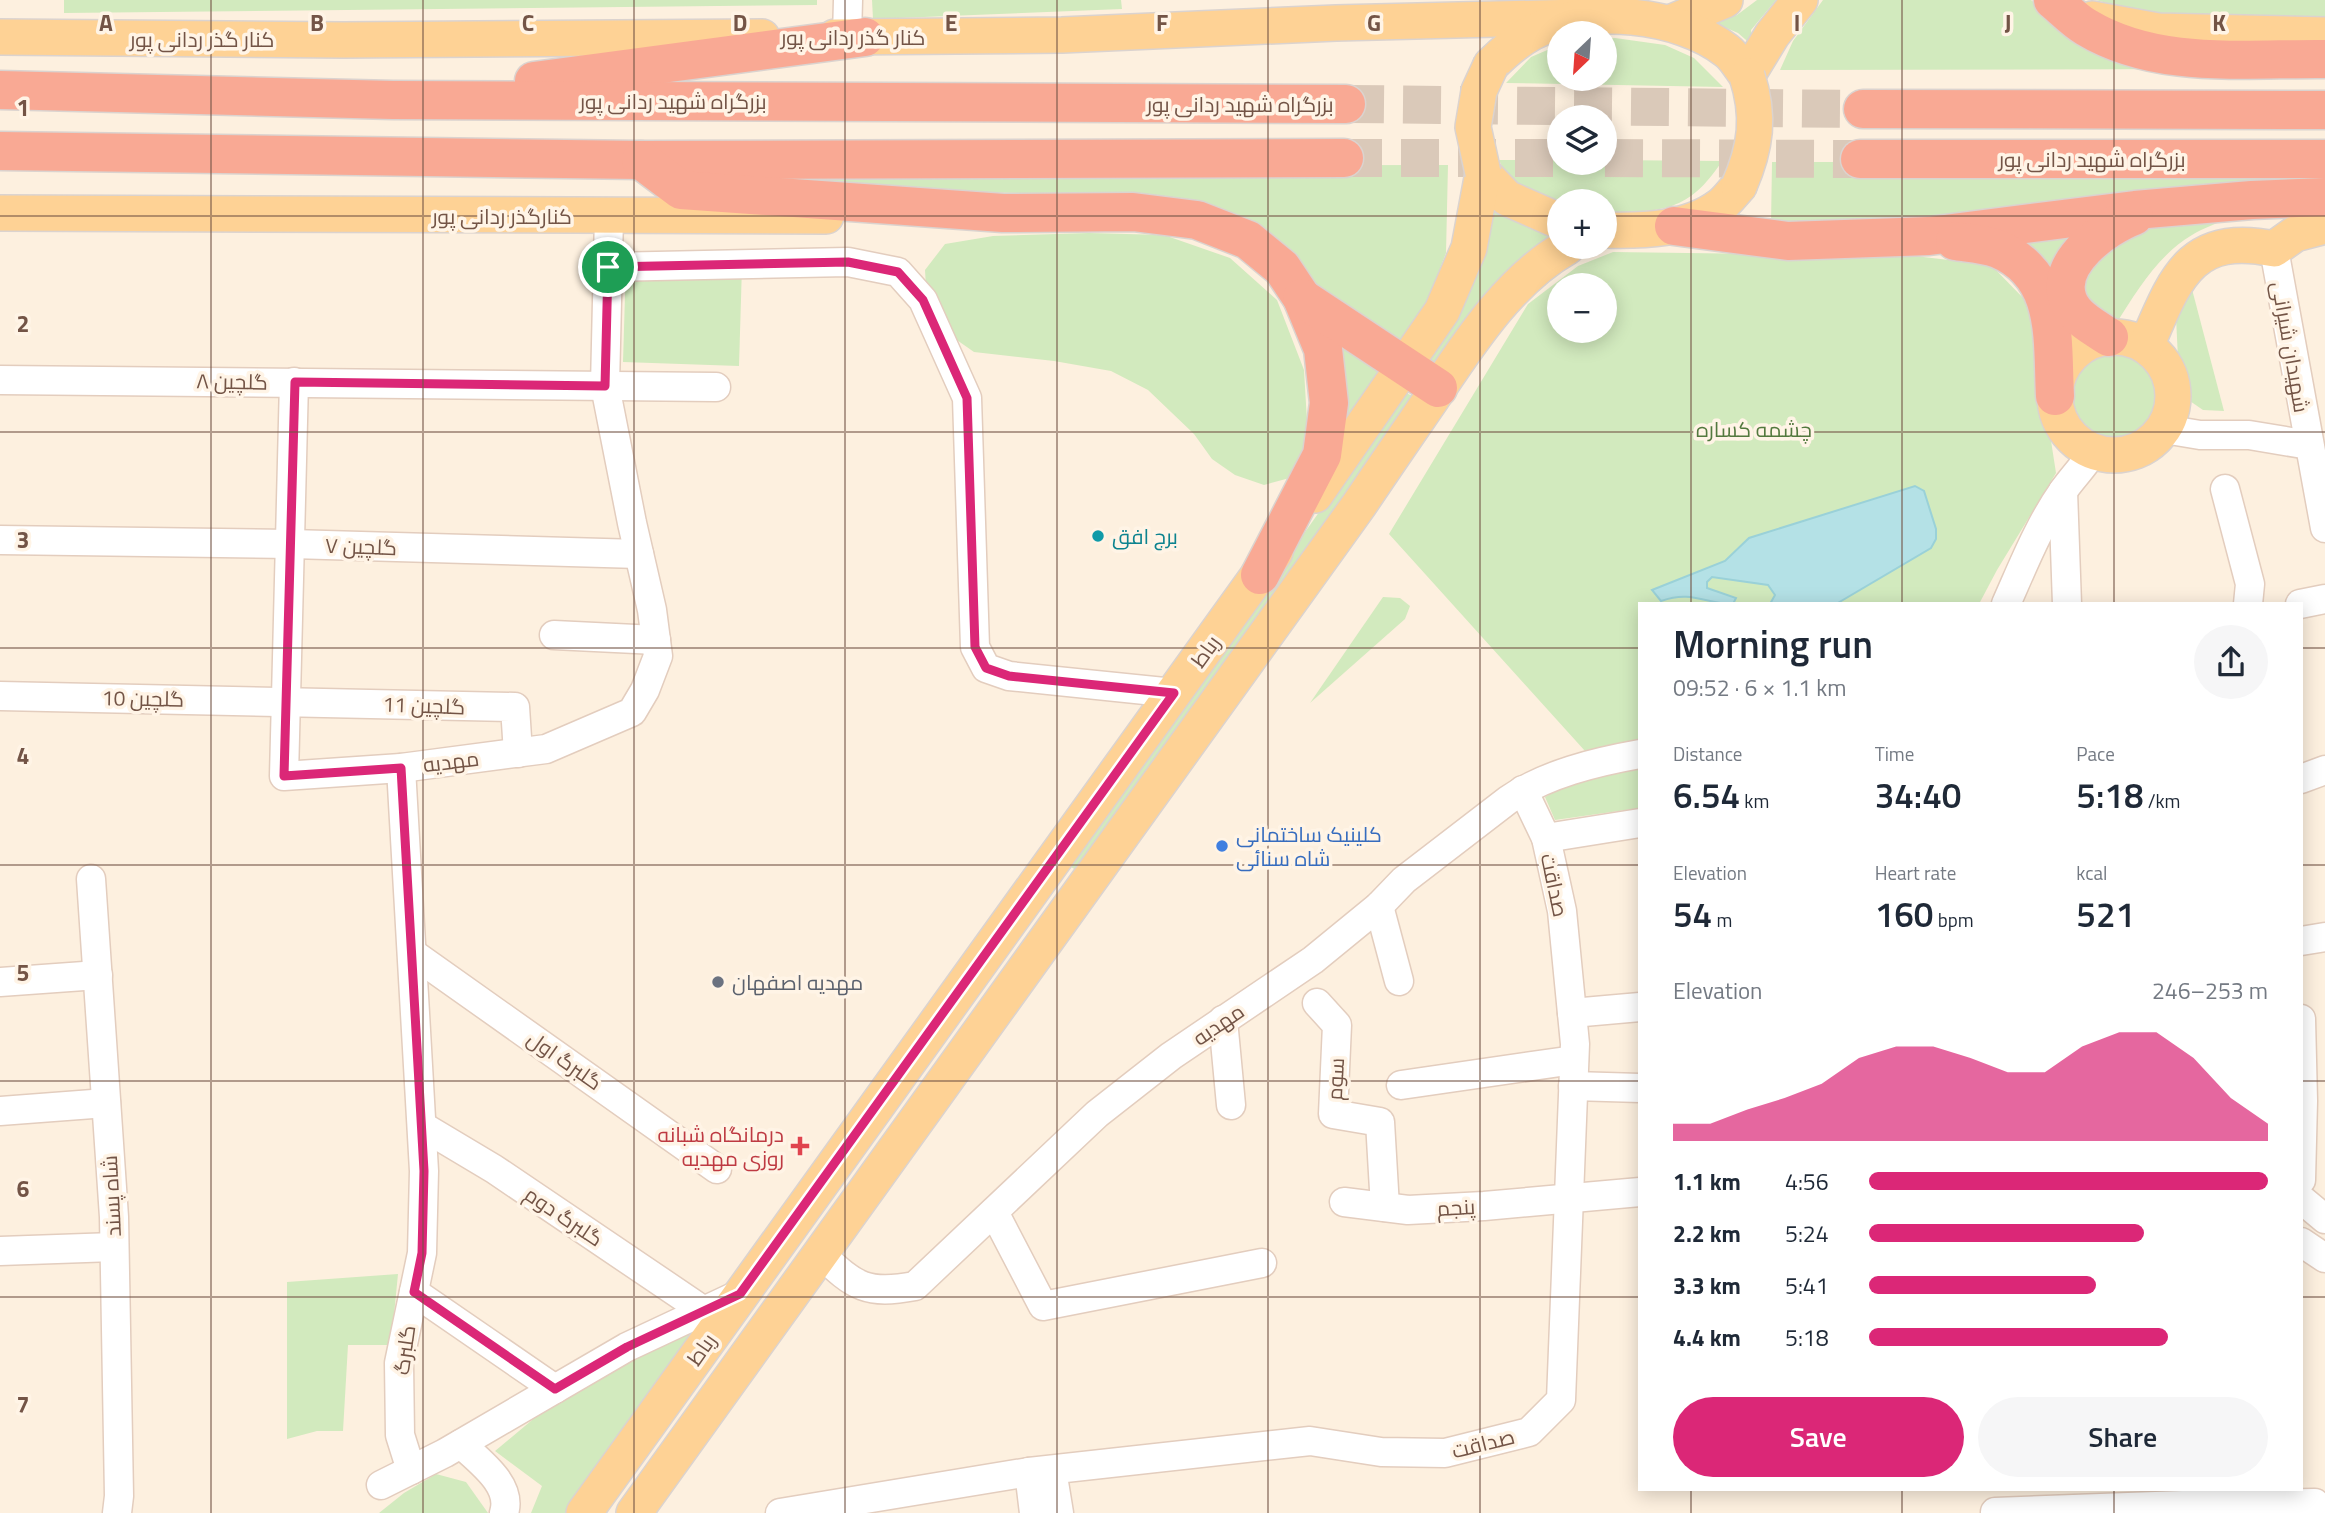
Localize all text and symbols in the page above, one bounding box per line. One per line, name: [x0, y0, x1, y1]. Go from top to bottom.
text: A: [99, 5, 113, 40]
text: B: [310, 5, 324, 40]
text: C: [522, 5, 534, 40]
text: D: [733, 5, 747, 40]
text: E: [945, 5, 957, 40]
text: F: [1156, 5, 1168, 40]
text: G: [1367, 5, 1381, 40]
text: I: [1794, 5, 1800, 40]
text: J: [2005, 5, 2011, 40]
text: K: [2212, 5, 2226, 40]
street label: کنار گذر ردانی پور: [780, 21, 925, 53]
north arrow: [1547, 21, 1617, 91]
map controls: [1547, 21, 1617, 343]
street label: کنار گذر ردانی پور: [129, 23, 274, 55]
street label: بزرگراه شهید ردانی پور: [578, 85, 767, 117]
street label: بزرگراه شهید ردانی پور: [1145, 88, 1334, 120]
text: 1: [17, 90, 29, 125]
button: layers: [1547, 105, 1617, 175]
street label: بزرگراه شهید ردانی پور: [1997, 143, 2186, 175]
button: +: [1547, 189, 1617, 259]
street label: کنارگذر ردانی پور: [431, 200, 572, 232]
pin: [578, 237, 638, 297]
icon: arrive: [589, 248, 627, 286]
button: −: [1547, 273, 1617, 343]
street label: شهیدان شیرانی: [2264, 279, 2318, 415]
text: 2: [17, 306, 29, 341]
street label: گلچین ۸: [196, 364, 268, 398]
park label: چشمه کساره: [1696, 413, 1812, 445]
place label: برج افق: [1112, 520, 1178, 552]
text: 3: [17, 522, 29, 557]
marker: برج افق: [1090, 528, 1106, 544]
street label: گلچین ۷: [325, 529, 397, 563]
text: Morning run: [1673, 615, 1873, 673]
button: share: [2194, 625, 2268, 699]
street label: رباط: [1182, 628, 1228, 674]
text: 09:52 · 6 × 1.1 km: [1673, 670, 1847, 705]
street label: گلچین 10: [102, 681, 184, 715]
street label: گلچین 11: [382, 688, 466, 722]
text: 4: [17, 738, 29, 773]
text: Distance: [1673, 739, 1742, 768]
text: Time: [1875, 739, 1914, 768]
text: Pace: [2076, 739, 2115, 768]
street label: مهدیه: [421, 742, 481, 780]
text: 6.54: [1673, 768, 1740, 822]
text: 34:40: [1875, 768, 1961, 822]
text: 5:18: [2076, 768, 2144, 822]
text: km: [1740, 786, 1769, 815]
text: /km: [2144, 786, 2181, 815]
place label: کلینیک ساختمانی شاه سنائی: [1236, 818, 1382, 874]
marker: کلینیک ساختمانی شاه سنائی: [1214, 838, 1230, 854]
street label: صداقت: [1533, 850, 1577, 920]
text: Elevation: [1673, 858, 1747, 887]
text: Heart rate: [1875, 858, 1956, 887]
text: kcal: [2076, 858, 2107, 887]
text: 54: [1673, 887, 1712, 941]
text: 160: [1875, 887, 1933, 941]
text: 521: [2076, 887, 2135, 941]
text: m: [1712, 905, 1732, 934]
text: bpm: [1933, 905, 1974, 934]
text: 5: [17, 955, 29, 990]
place label: مهدیه اصفهان: [732, 966, 863, 998]
text: Elevation: [1673, 973, 1762, 1008]
text: 246–253 m: [2152, 973, 2268, 1008]
marker: مهدیه اصفهان: [710, 974, 726, 990]
street label: مهدیه: [1186, 995, 1250, 1053]
street label: گلبرگ اول: [521, 1022, 609, 1098]
street label: سوم: [1318, 1057, 1352, 1101]
place label: درمانگاه شبانه روزی مهدیه: [658, 1118, 784, 1174]
marker: درمانگاه شبانه روزی مهدیه: [790, 1136, 810, 1156]
street label: شاه پسند: [93, 1154, 129, 1238]
text: 1.1 km: [1673, 1164, 1741, 1199]
text: 4:56: [1785, 1164, 1829, 1199]
text: 6: [17, 1171, 30, 1206]
street label: گلبرگ دوم: [518, 1178, 610, 1254]
street label: پنجم: [1436, 1190, 1476, 1224]
text: 2.2 km: [1673, 1216, 1741, 1251]
text: 5:24: [1785, 1216, 1829, 1251]
text: 3.3 km: [1673, 1268, 1741, 1303]
text: 5:41: [1785, 1268, 1829, 1303]
text: 4.4 km: [1673, 1320, 1741, 1355]
text: 5:18: [1785, 1320, 1829, 1355]
street label: گلبرگ: [385, 1323, 423, 1377]
street label: رباط: [678, 1326, 724, 1372]
text: 7: [17, 1387, 29, 1422]
button: Save: [1673, 1397, 1964, 1477]
button: Share: [1978, 1397, 2268, 1477]
street label: صداقت: [1448, 1420, 1518, 1466]

